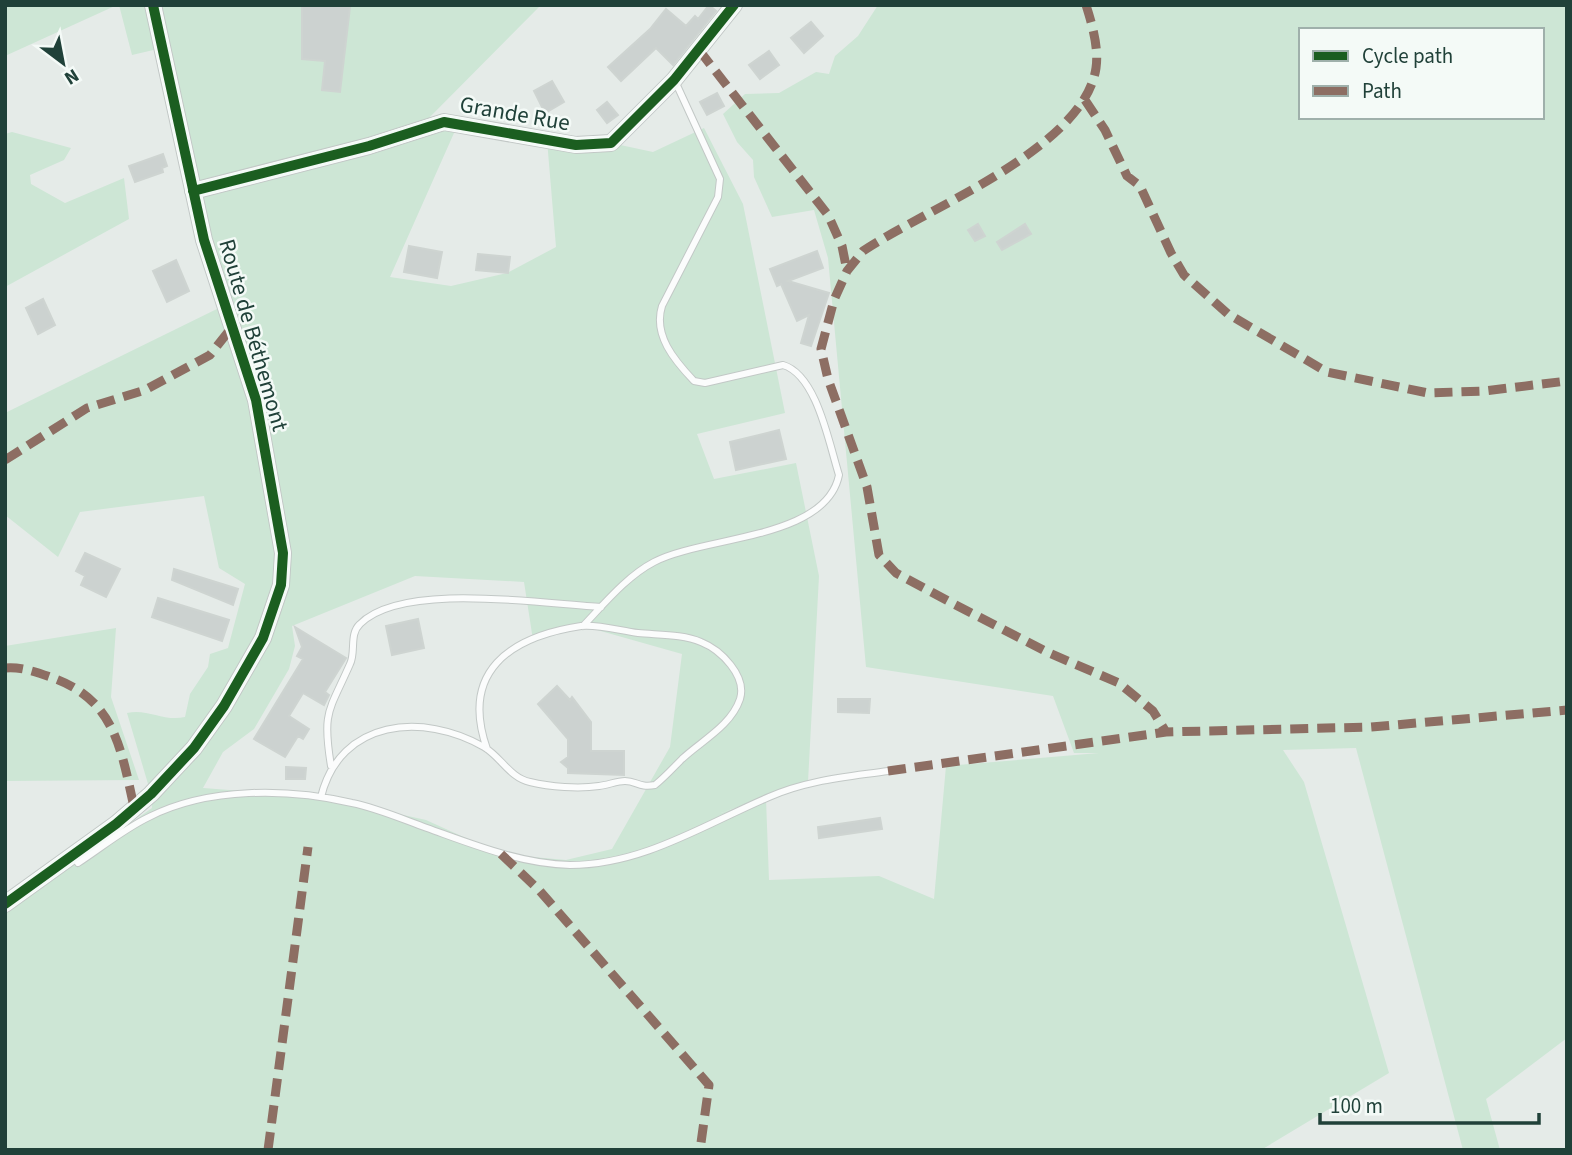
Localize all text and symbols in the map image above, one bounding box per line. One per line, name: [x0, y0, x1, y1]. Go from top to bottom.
north arrow: [28, 28, 98, 98]
legend: [1299, 28, 1544, 119]
text: Cycle path: [1362, 41, 1453, 71]
text: N: [59, 61, 84, 91]
text: Path: [1362, 76, 1402, 106]
street label: Grande Rue: [457, 88, 573, 139]
street label: Route de Béthemont: [210, 235, 297, 435]
scale bar: [1320, 1082, 1539, 1126]
text: 100 m: [1330, 1091, 1383, 1121]

